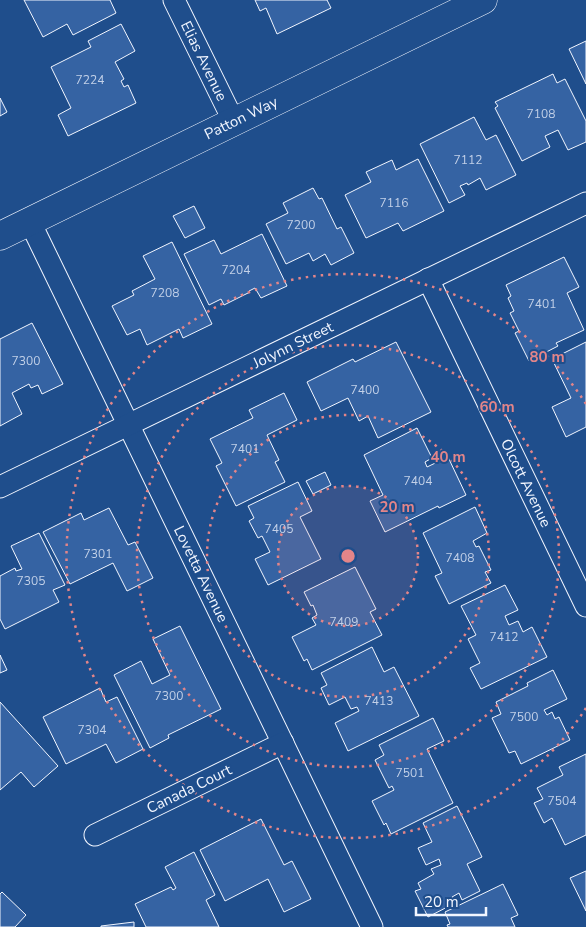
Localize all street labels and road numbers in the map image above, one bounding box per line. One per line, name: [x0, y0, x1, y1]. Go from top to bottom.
street label: Elias Avenue: [176, 18, 232, 104]
street label: Patton Way: [201, 92, 281, 144]
street label: Jolynn Street: [249, 317, 337, 373]
street label: Olcott Avenue: [496, 435, 556, 531]
street label: Lovetta Avenue: [169, 522, 233, 626]
street label: Canada Court: [143, 759, 235, 818]

